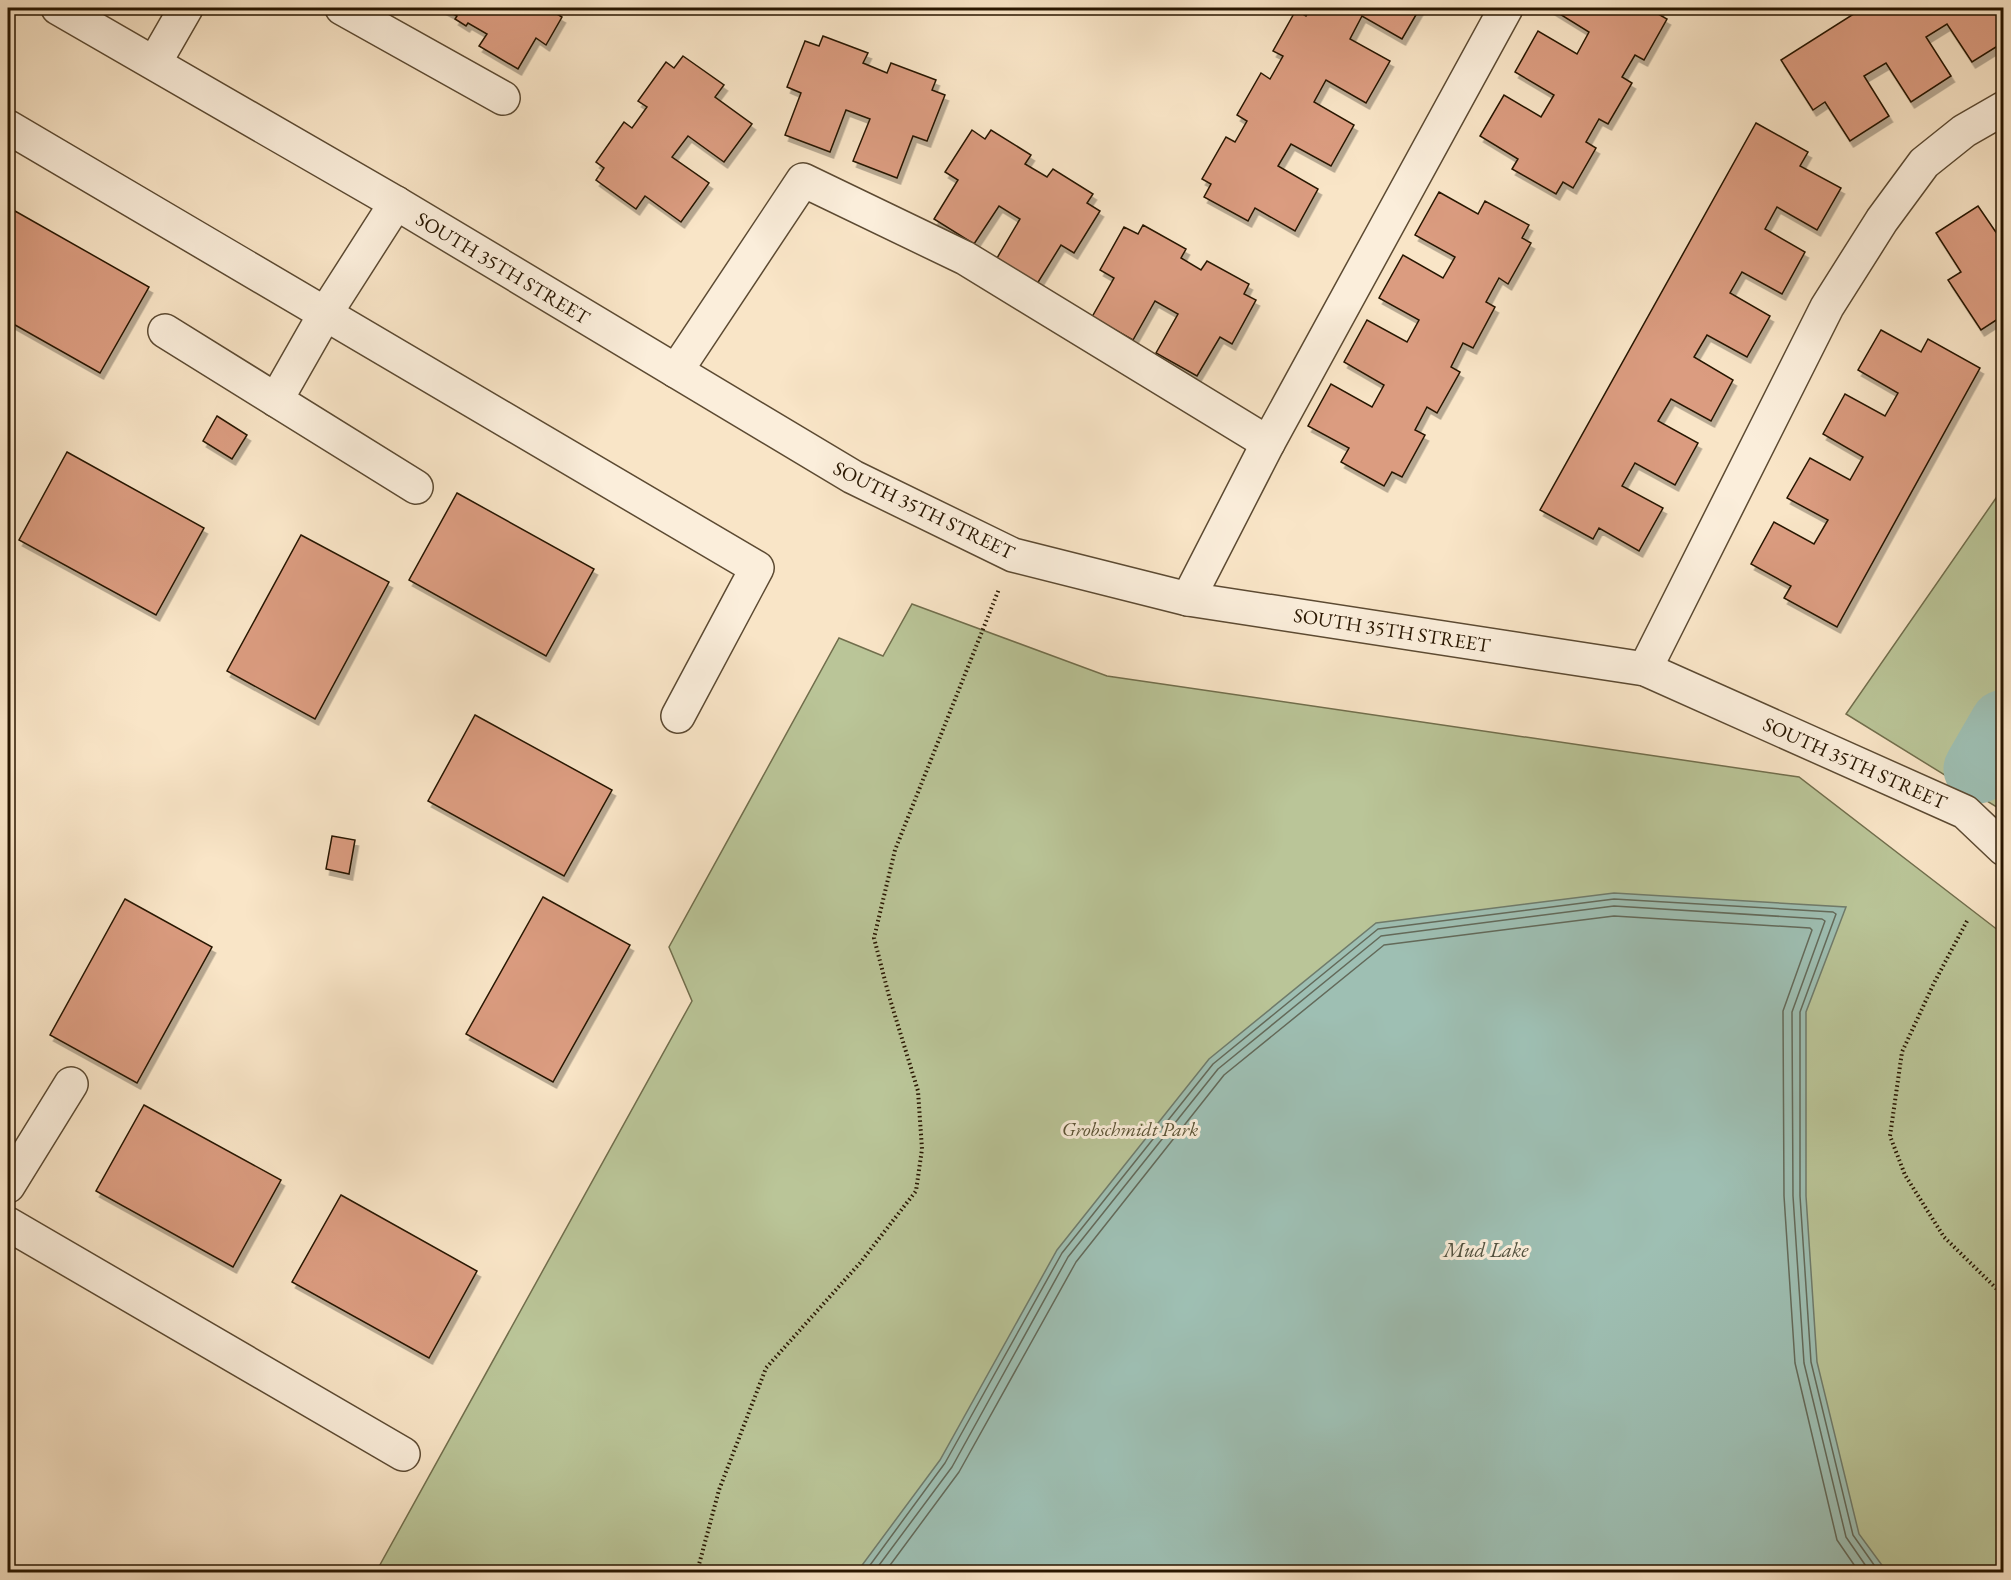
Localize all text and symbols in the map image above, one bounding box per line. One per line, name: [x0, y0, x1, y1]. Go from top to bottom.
street label: SOUTH 35TH STREET: [411, 206, 595, 331]
street label: SOUTH 35TH STREET: [829, 455, 1020, 565]
street label: SOUTH 35TH STREET: [1292, 602, 1493, 658]
street label: SOUTH 35TH STREET: [1759, 711, 1952, 816]
park label: Grobschmidt Park: [1062, 1116, 1198, 1142]
water label: Mud Lake: [1442, 1236, 1529, 1263]

